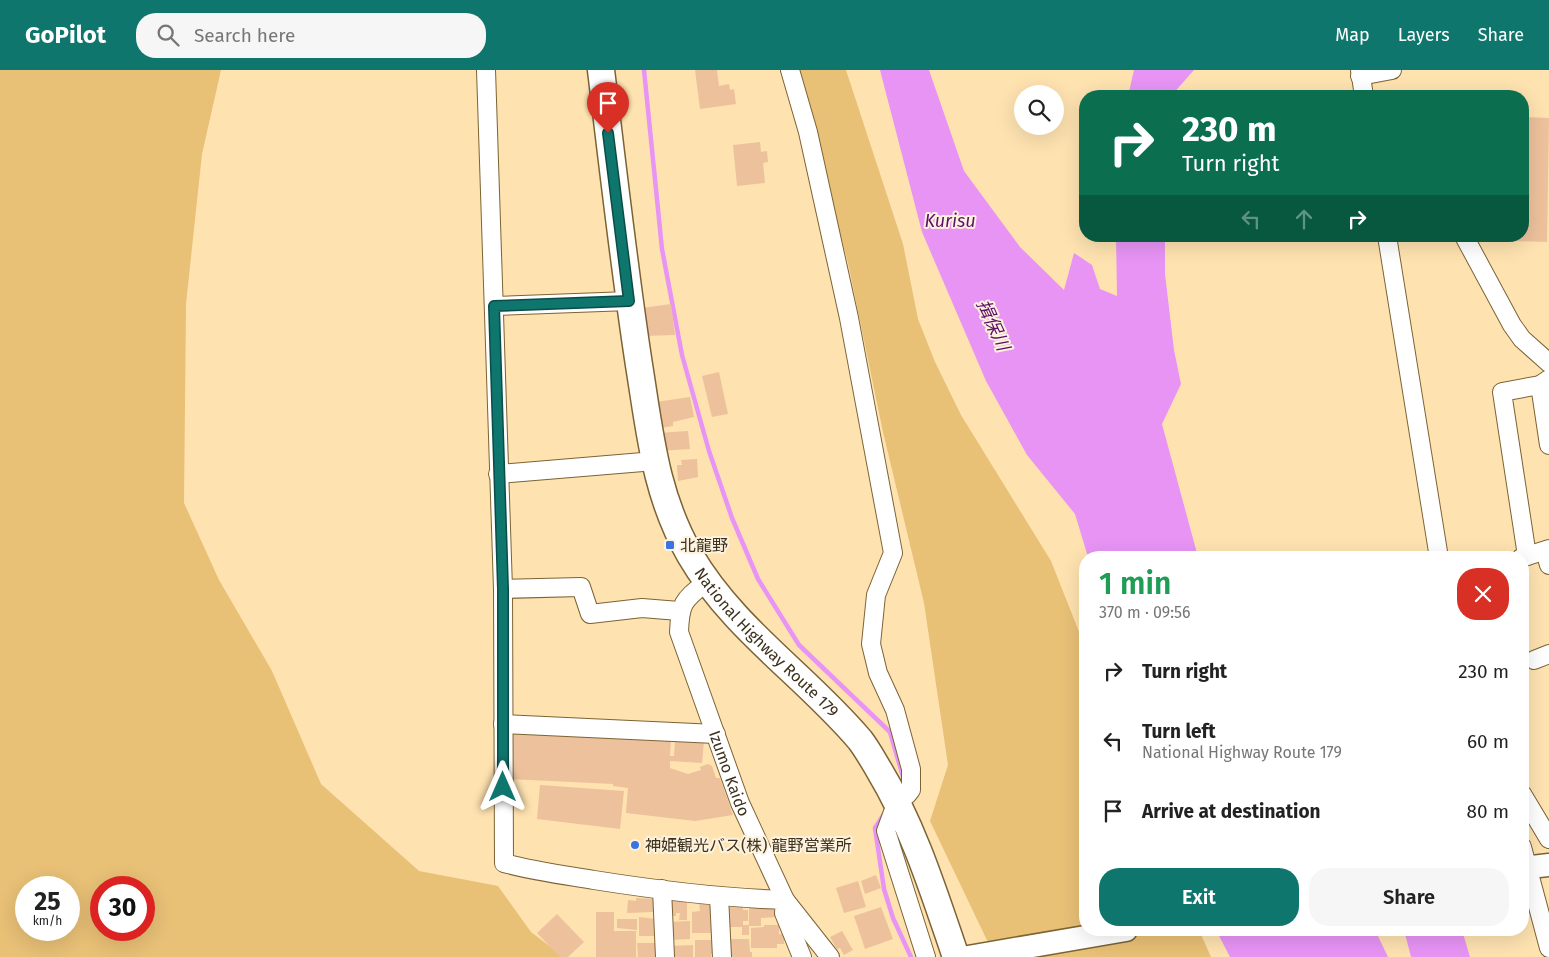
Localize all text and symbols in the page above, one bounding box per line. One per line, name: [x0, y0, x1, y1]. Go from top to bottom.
search box: [136, 13, 486, 58]
text: GoPilot: [25, 21, 106, 49]
icon: search: [154, 21, 182, 49]
text: Search here: [194, 24, 295, 47]
text: Map: [1335, 24, 1370, 46]
text: Layers: [1398, 24, 1450, 46]
text: Share: [1478, 24, 1524, 46]
pin: [587, 82, 629, 133]
map controls: [1014, 85, 1064, 135]
button: search: [1014, 85, 1064, 135]
icon: arrive: [594, 89, 622, 117]
text: 230 m: [1182, 108, 1276, 150]
icon: right: [1099, 110, 1164, 175]
text: Turn right: [1182, 150, 1279, 177]
icon: left: [1237, 205, 1265, 233]
icon: ahead: [1290, 205, 1318, 233]
icon: right: [1343, 205, 1371, 233]
water label: Kurisu: [924, 210, 976, 232]
water label: 揖保川: [972, 296, 1015, 356]
place label: 北龍野: [680, 536, 728, 555]
marker: 北龍野: [664, 539, 676, 551]
street label: National Highway Route 179: [691, 564, 843, 720]
text: 1 min: [1099, 566, 1171, 602]
button: close: [1457, 568, 1509, 620]
text: 370 m · 09:56: [1099, 603, 1191, 622]
icon: right: [1099, 657, 1127, 685]
text: Turn right: [1142, 660, 1227, 683]
text: 230 m: [1458, 660, 1509, 683]
text: Turn left: [1142, 720, 1216, 743]
icon: left: [1099, 727, 1127, 755]
street label: Izumo Kaido: [705, 728, 754, 819]
text: 60 m: [1467, 730, 1509, 753]
text: National Highway Route 179: [1142, 743, 1342, 762]
position arrow: [476, 760, 528, 812]
icon: arrive: [1099, 797, 1127, 825]
text: Arrive at destination: [1142, 800, 1321, 823]
text: 80 m: [1467, 800, 1509, 823]
place label: 神姫観光バス(株) 龍野営業所: [645, 836, 852, 855]
marker: 神姫観光バス(株) 龍野営業所: [629, 839, 641, 851]
button: Exit: [1099, 868, 1299, 926]
button: Share: [1309, 868, 1509, 926]
speed limit sign: 30: [90, 876, 155, 941]
text: 25: [34, 887, 61, 917]
text: km/h: [33, 914, 62, 928]

